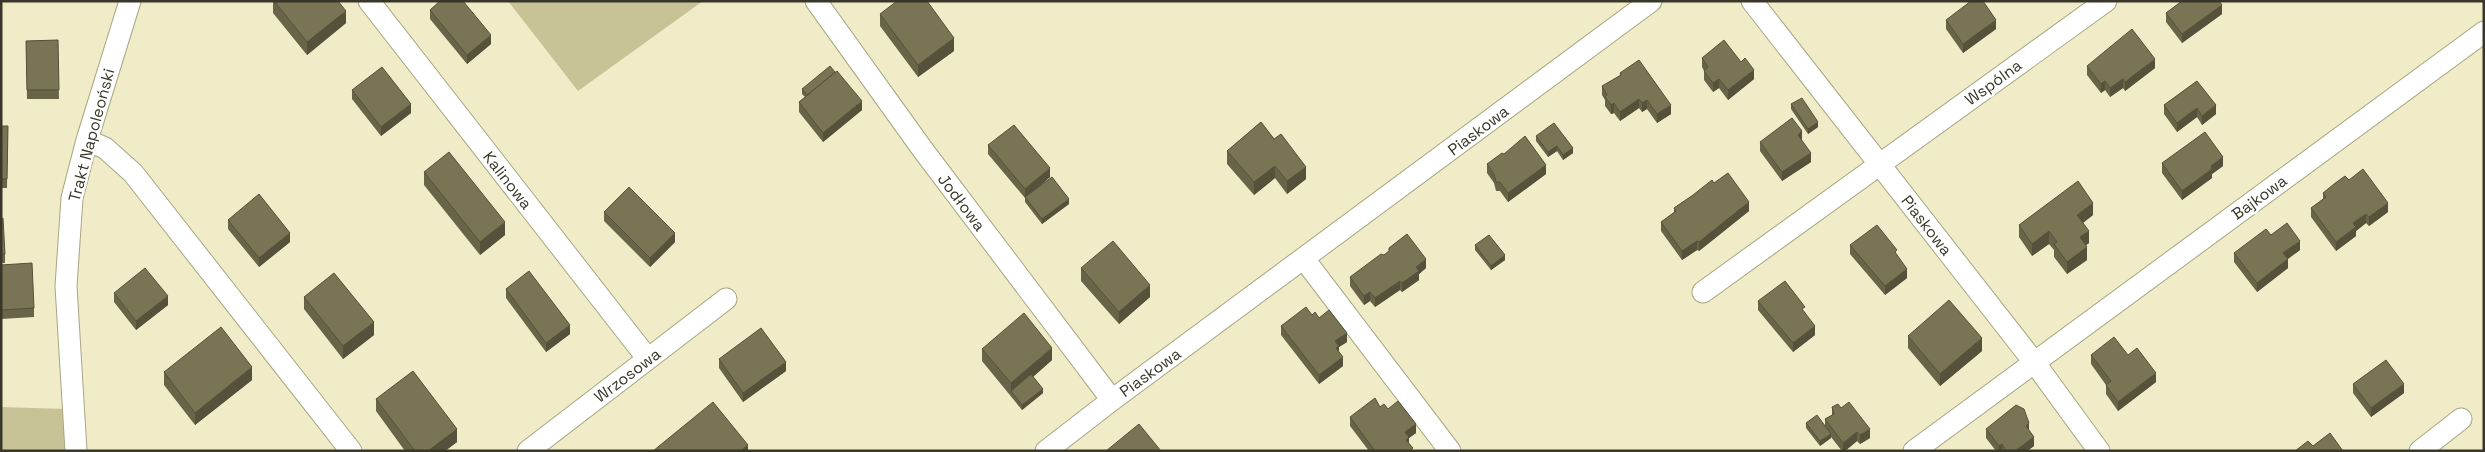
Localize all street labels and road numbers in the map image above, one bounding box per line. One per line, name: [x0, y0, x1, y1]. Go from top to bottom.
street label: Wspólna: [1961, 55, 2026, 110]
street label: Trakt Napoleoński: [64, 66, 119, 204]
street label: Piaskowa: [1444, 101, 1513, 160]
street label: Kalinowa: [478, 147, 537, 214]
street label: Jodłowa: [933, 169, 990, 235]
street label: Bajkowa: [2227, 170, 2291, 225]
street label: Piaskowa: [1897, 191, 1957, 260]
street label: Piaskowa: [1115, 343, 1185, 402]
street label: Wrzosowa: [590, 344, 665, 407]

